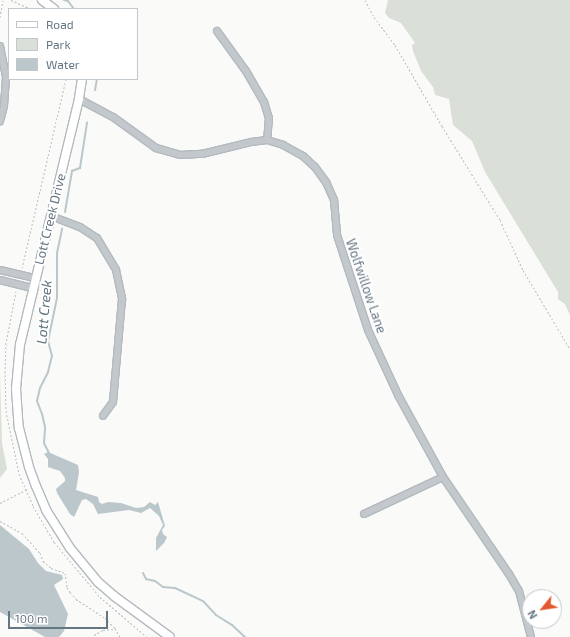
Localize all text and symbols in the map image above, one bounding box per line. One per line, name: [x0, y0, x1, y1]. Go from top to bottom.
legend: [8, 8, 138, 80]
text: Road: [46, 17, 74, 31]
text: Park: [46, 37, 71, 51]
text: Water: [46, 57, 80, 71]
street label: Lott Creek Drive: [31, 172, 69, 266]
street label: Wolfwillow Lane: [342, 237, 390, 335]
water label: Lott Creek: [33, 279, 55, 345]
north arrow: [522, 589, 562, 629]
scale bar: [10, 603, 110, 629]
text: N: [524, 608, 540, 621]
text: 100 m: [15, 611, 47, 625]

